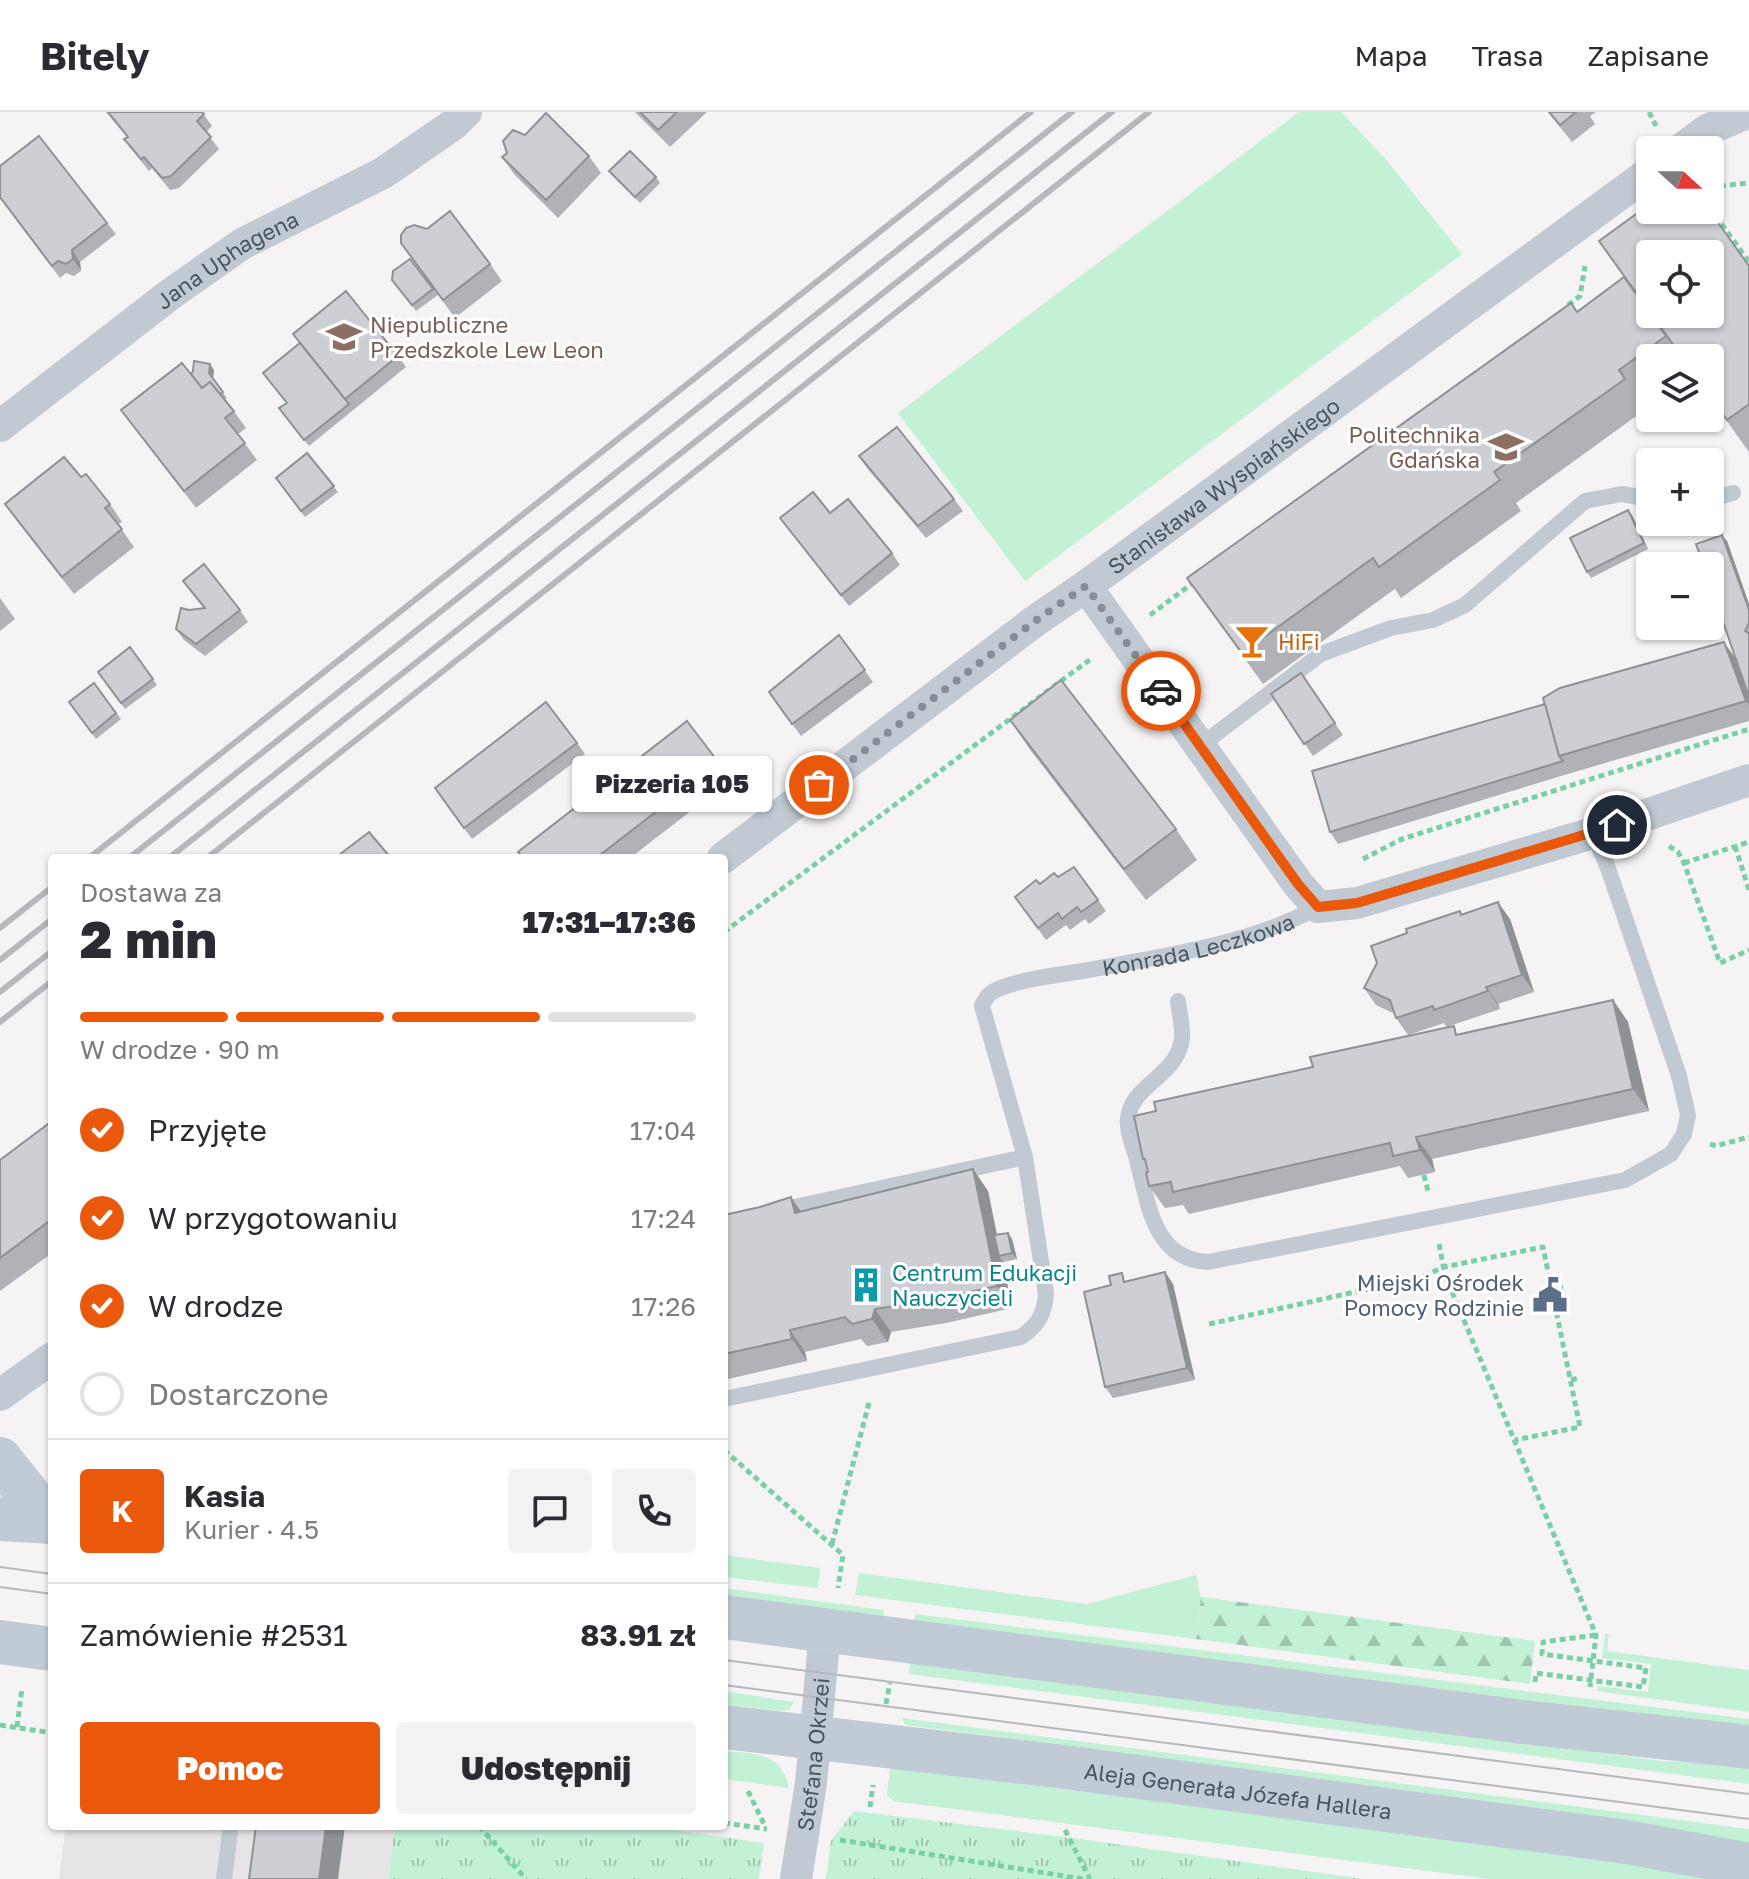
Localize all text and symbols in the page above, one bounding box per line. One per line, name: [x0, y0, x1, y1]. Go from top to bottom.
text: Bitely: [40, 33, 150, 78]
text: Mapa: [1355, 39, 1428, 72]
text: Trasa: [1472, 39, 1544, 72]
text: Zapisane: [1588, 39, 1709, 72]
north arrow: [1636, 136, 1724, 224]
map controls: [1636, 136, 1724, 640]
street label: Jana Uphagena: [150, 204, 303, 314]
button: locate: [1636, 240, 1724, 328]
place label: Niepubliczne Przedszkole Lew Leon: [370, 311, 604, 363]
school or university icon: Niepubliczne Przedszkole Lew Leon: [325, 318, 363, 356]
button: layers: [1636, 344, 1724, 432]
street label: Stanisława Wyspiańskiego: [1102, 391, 1345, 579]
place label: Politechnika Gdańska: [1349, 421, 1480, 473]
school or university icon: Politechnika Gdańska: [1487, 428, 1525, 466]
button: +: [1636, 448, 1724, 536]
button: −: [1636, 552, 1724, 640]
bar icon: HiFi: [1233, 622, 1271, 660]
place label: HiFi: [1278, 628, 1320, 655]
courier: [1121, 651, 1201, 731]
icon: car: [1139, 669, 1183, 713]
pin: [785, 751, 853, 819]
callout: Pizzeria 105: [571, 757, 771, 813]
icon: bag: [797, 763, 841, 807]
text: Pizzeria 105: [595, 768, 749, 799]
pin: [1583, 791, 1651, 859]
icon: home: [1595, 803, 1639, 847]
text: Dostawa za: [80, 877, 222, 908]
text: 17:31–17:36: [523, 904, 696, 940]
text: 2 min: [80, 907, 217, 969]
street label: Konrada Leczkowa: [1100, 907, 1298, 981]
text: W drodze · 90 m: [80, 1034, 279, 1065]
icon: check: [80, 1108, 124, 1152]
text: Przyjęte: [148, 1112, 267, 1148]
text: 17:04: [630, 1115, 696, 1146]
icon: check: [80, 1196, 124, 1240]
text: W przygotowaniu: [148, 1200, 398, 1236]
text: 17:24: [631, 1203, 696, 1234]
place label: Centrum Edukacji Nauczycieli: [892, 1259, 1077, 1311]
building icon: Centrum Edukacji Nauczycieli: [847, 1266, 885, 1304]
place label: Miejski Ośrodek Pomocy Rodzinie: [1344, 1269, 1524, 1321]
public building icon: Miejski Ośrodek Pomocy Rodzinie: [1531, 1276, 1569, 1314]
icon: check: [80, 1284, 124, 1328]
text: W drodze: [148, 1288, 283, 1324]
text: 17:26: [631, 1291, 696, 1322]
text: Dostarczone: [148, 1376, 329, 1412]
button: chat: [508, 1469, 592, 1553]
button: phone: [612, 1469, 696, 1553]
text: Kasia: [184, 1478, 265, 1514]
text: K: [111, 1493, 133, 1529]
text: Kurier · 4.5: [184, 1514, 319, 1545]
text: Zamówienie #2531: [80, 1617, 348, 1653]
text: 83.91 zł: [580, 1617, 696, 1653]
street label: Stefana Okrzei: [790, 1676, 834, 1833]
button: Pomoc: [80, 1722, 380, 1814]
button: Udostępnij: [396, 1722, 696, 1814]
street label: Aleja Generała Józefa Hallera: [1083, 1756, 1394, 1824]

